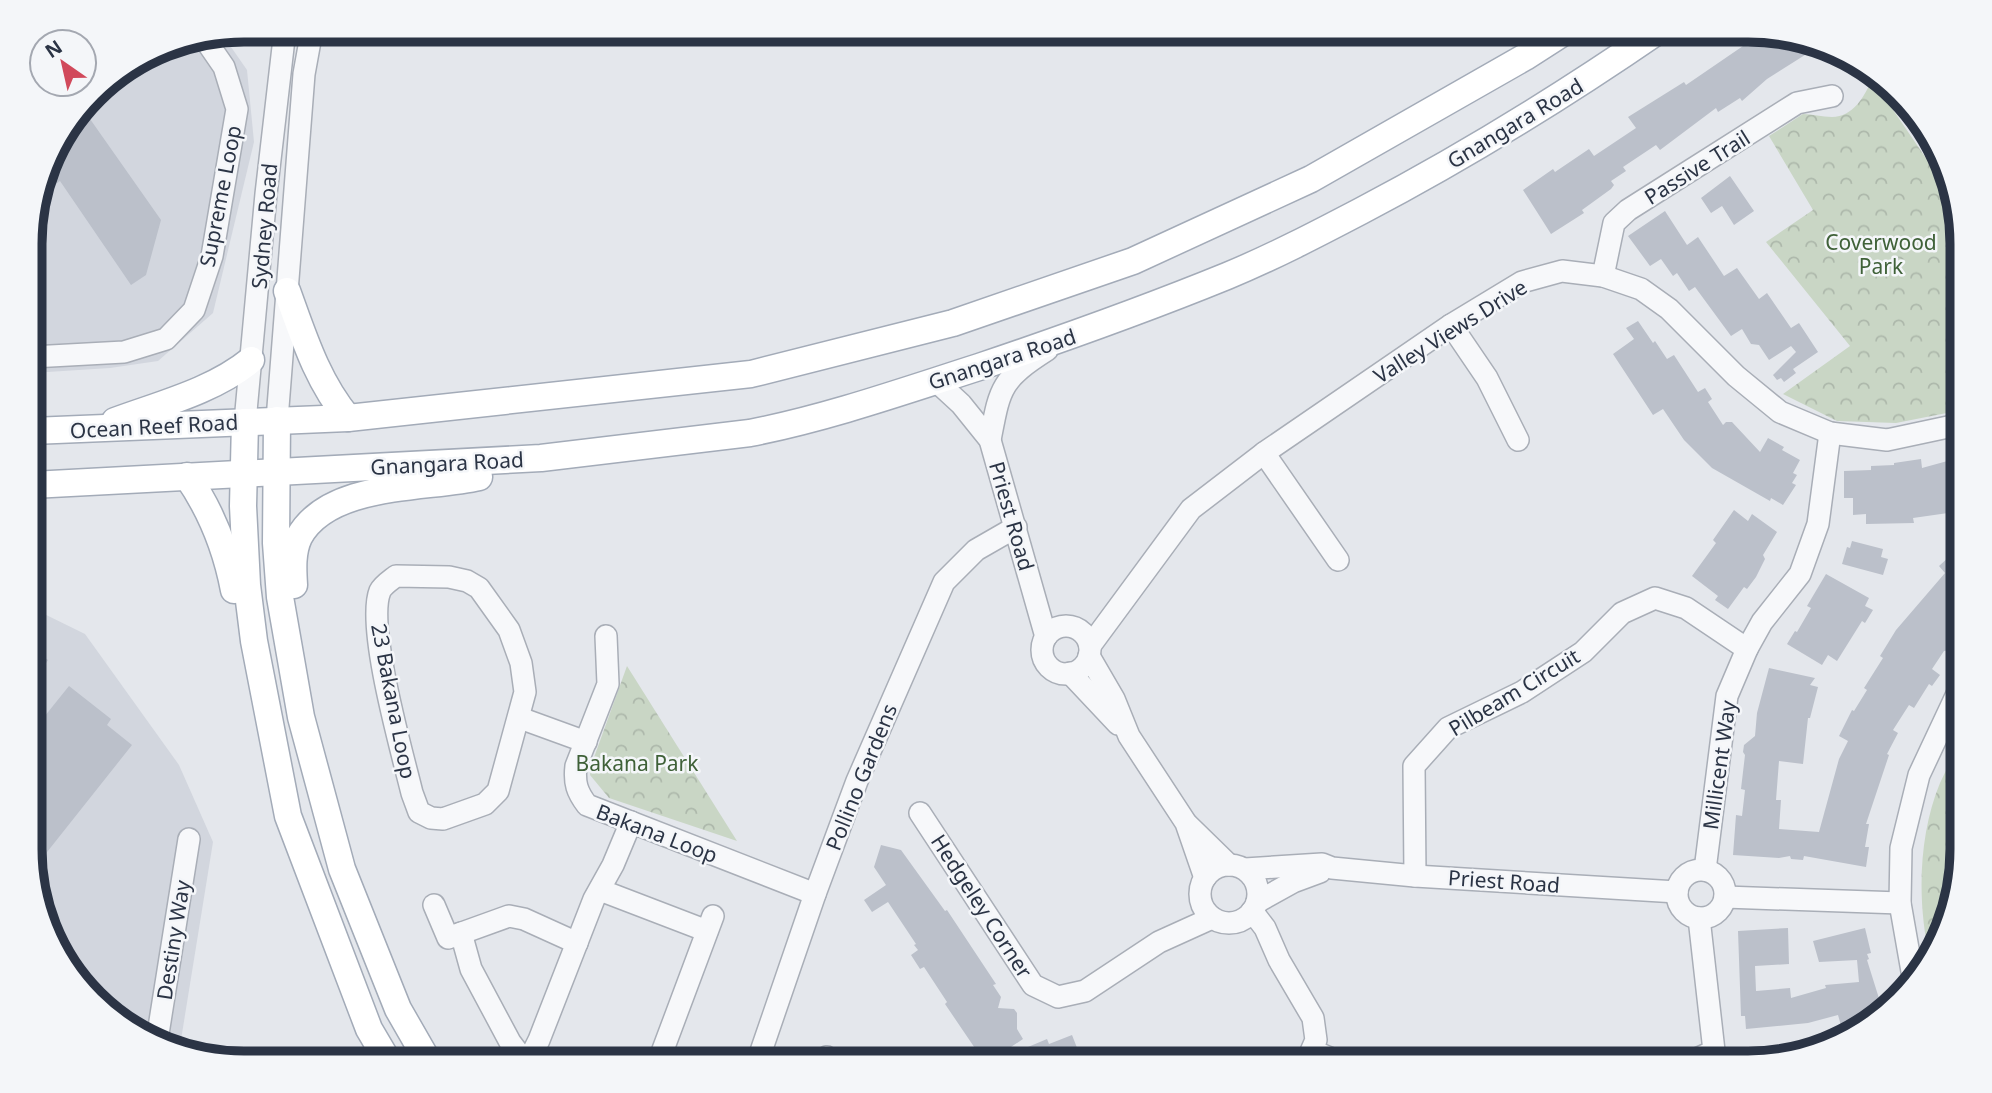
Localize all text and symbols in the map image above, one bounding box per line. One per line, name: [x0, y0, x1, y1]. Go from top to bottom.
north arrow: [28, 28, 98, 98]
text: N: [40, 34, 67, 64]
street label: Gnangara Road: [1442, 71, 1588, 175]
street label: Supreme Loop: [193, 123, 247, 269]
street label: Passive Trail: [1639, 123, 1755, 211]
street label: Sydney Road: [245, 162, 283, 290]
park label: Coverwood Park: [1825, 228, 1937, 280]
street label: Valley Views Drive: [1368, 273, 1532, 389]
street label: Gnangara Road: [925, 322, 1079, 396]
street label: Ocean Reef Road: [69, 408, 239, 444]
street label: Gnangara Road: [370, 445, 524, 481]
street label: Priest Road: [983, 458, 1041, 574]
street label: 23 Bakana Loop: [365, 621, 423, 781]
street label: Pilbeam Circuit: [1443, 642, 1585, 742]
street label: Millicent Way: [1696, 698, 1742, 831]
street label: Pollino Gardens: [819, 699, 903, 855]
park label: Bakana Park: [575, 749, 699, 777]
street label: Bakana Loop: [592, 797, 722, 869]
street label: Hedgeley Corner: [925, 829, 1039, 984]
street label: Priest Road: [1447, 863, 1561, 899]
street label: Destiny Way: [150, 878, 196, 1002]

